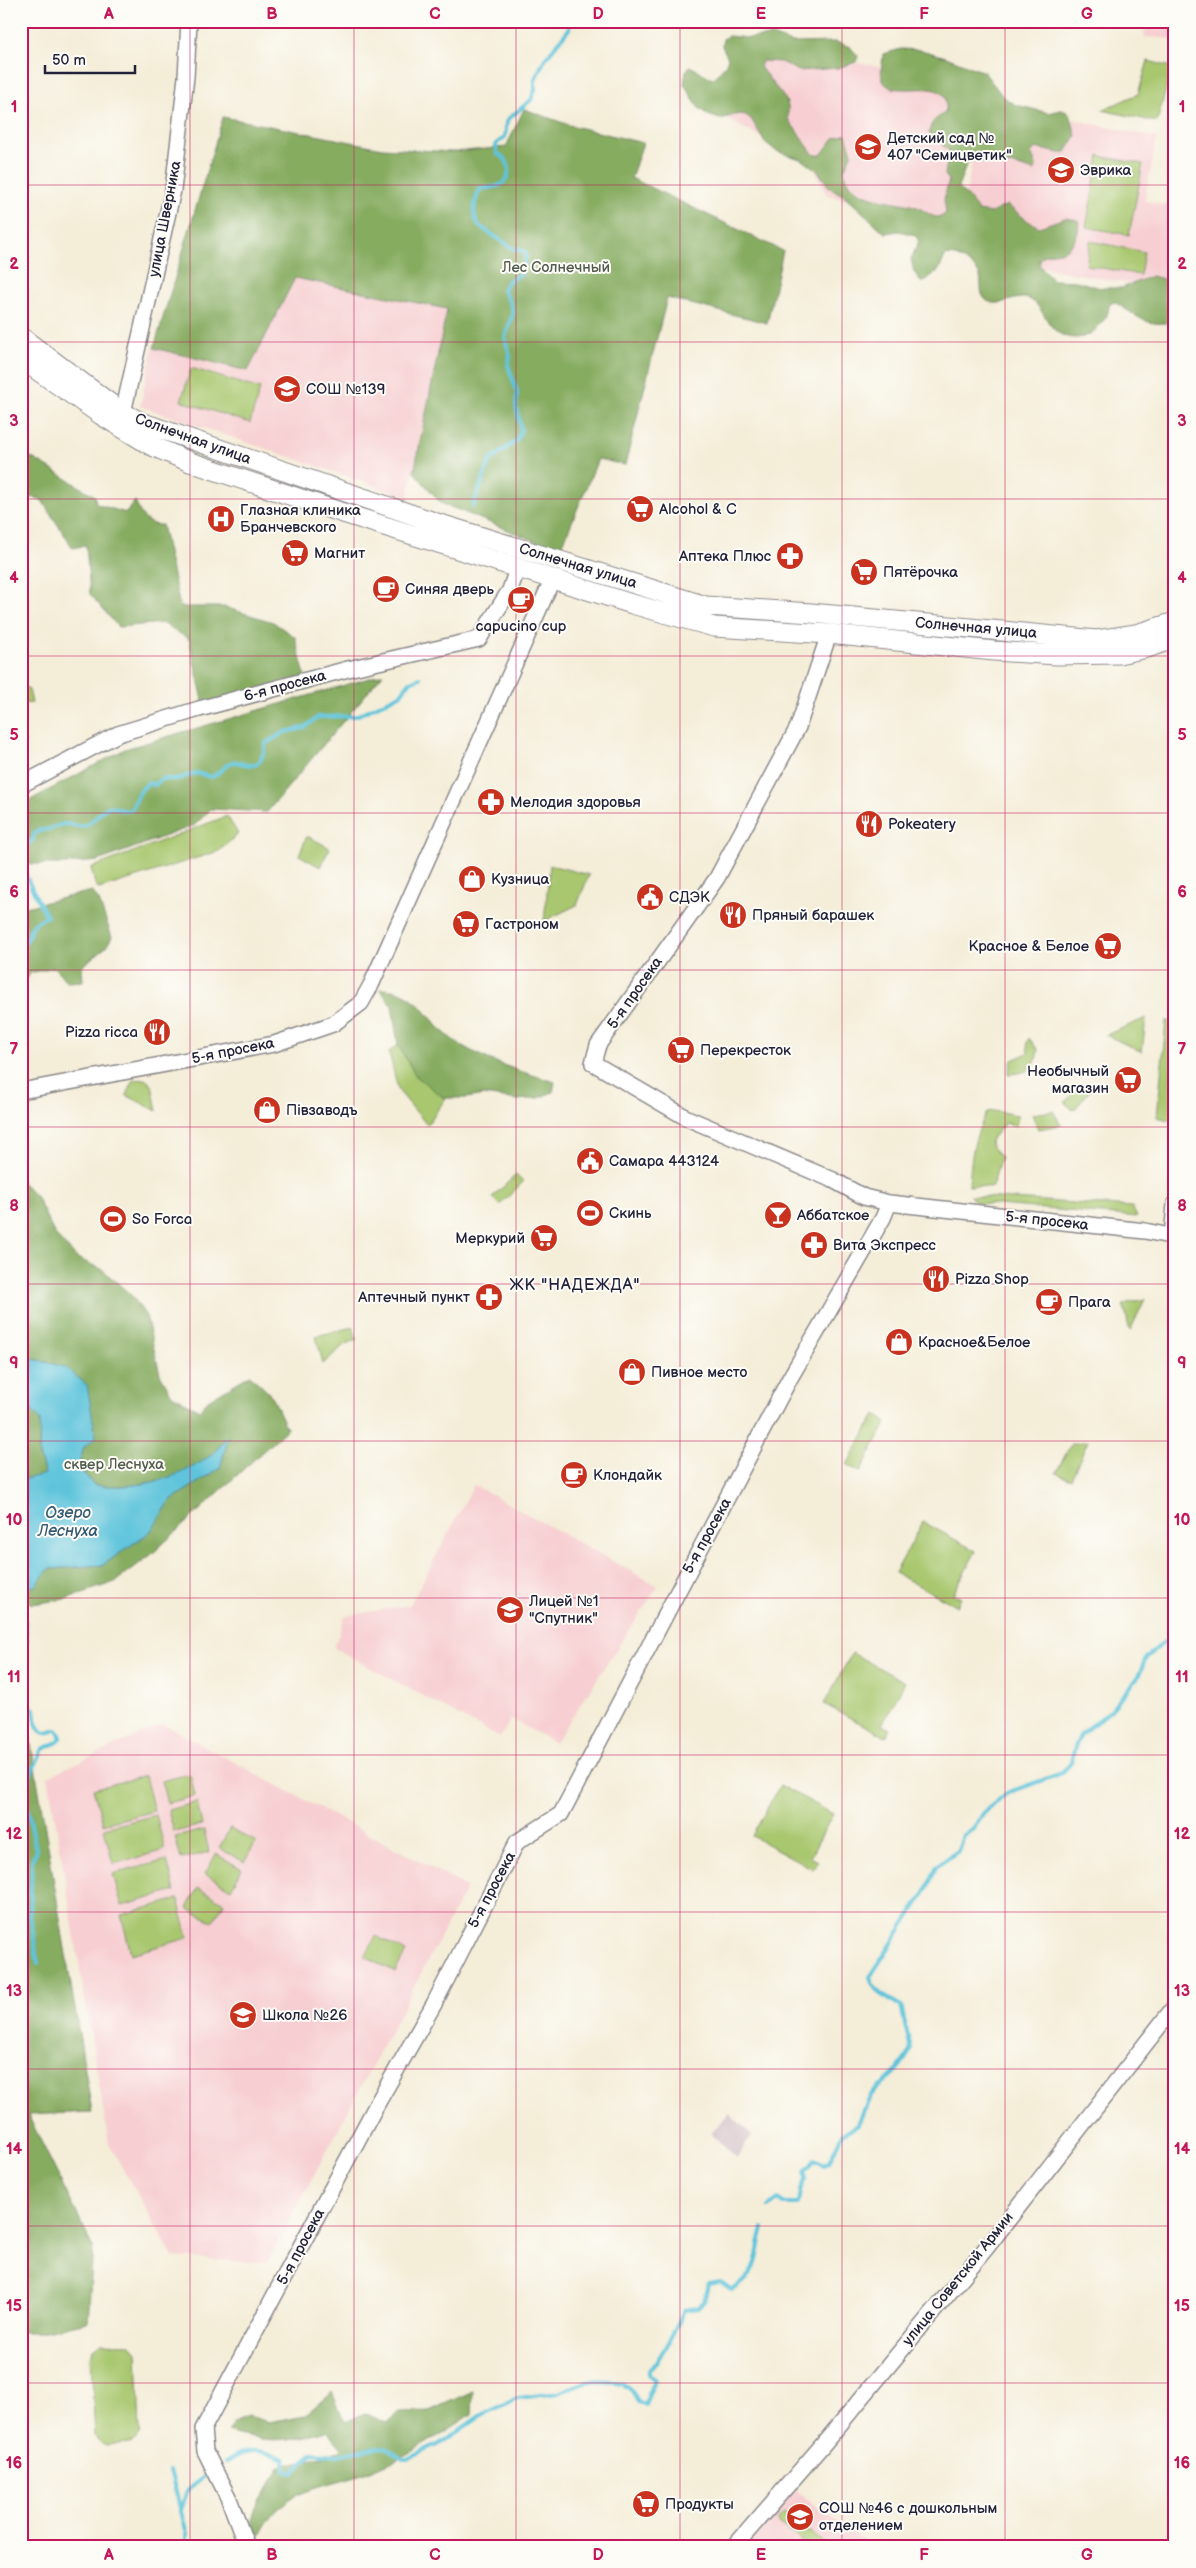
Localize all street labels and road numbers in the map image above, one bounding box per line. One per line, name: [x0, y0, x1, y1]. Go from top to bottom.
street label: улица Шверника: [144, 159, 186, 279]
street label: Солнечная улица: [132, 409, 254, 469]
street label: Солнечная улица: [517, 539, 639, 593]
street label: Солнечная улица: [914, 613, 1038, 643]
street label: 6-я просека: [242, 666, 328, 706]
street label: 5-я просека: [603, 953, 667, 1033]
street label: 5-я просека: [190, 1034, 276, 1068]
street label: 5-я просека: [1004, 1207, 1090, 1235]
street label: 5-я просека: [678, 1495, 736, 1577]
street label: 5-я просека: [464, 1848, 520, 1931]
street label: 5-я просека: [273, 2205, 329, 2288]
street label: улица Советской Армии: [898, 2208, 1018, 2350]

